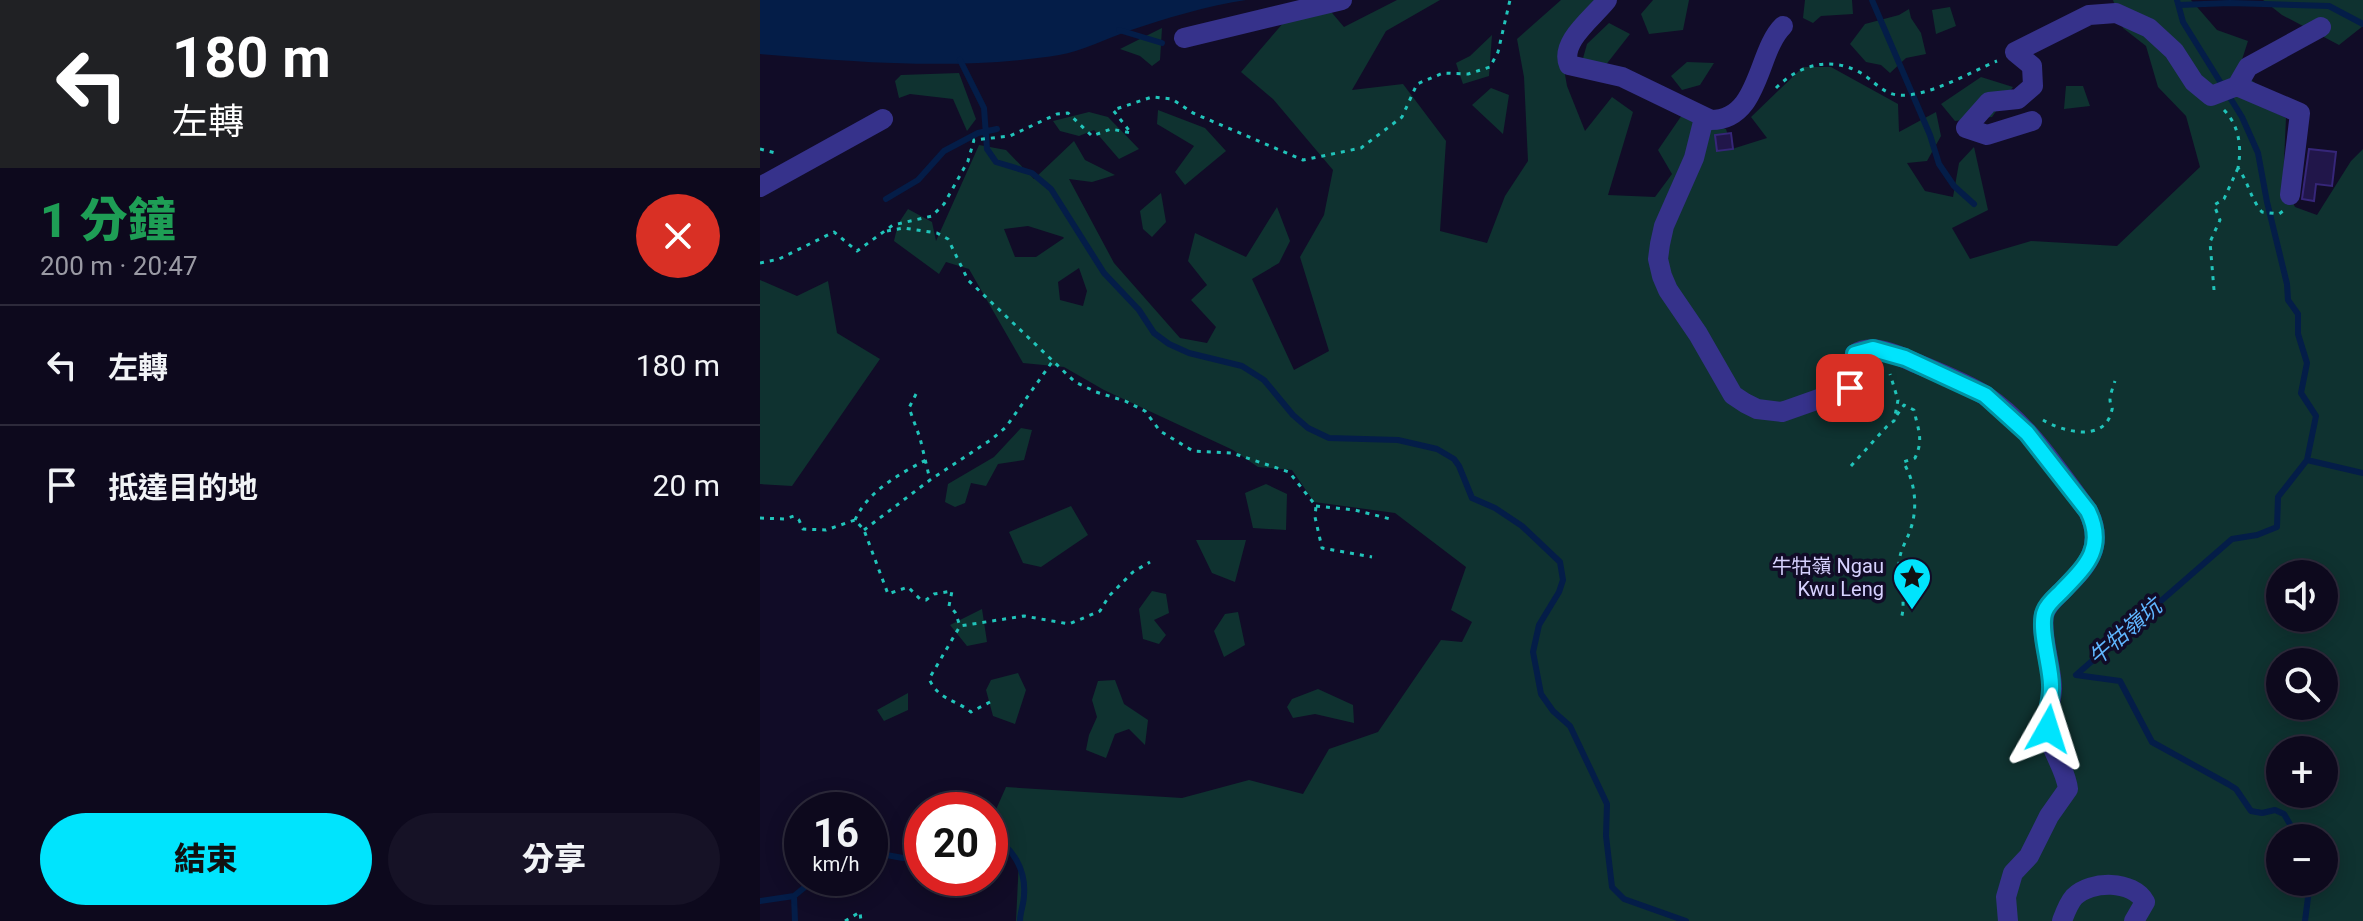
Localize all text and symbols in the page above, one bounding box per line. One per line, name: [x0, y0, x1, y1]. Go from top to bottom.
text: 180 m: [172, 25, 331, 91]
icon: left: [40, 32, 144, 136]
text: 左轉: [172, 101, 244, 143]
text: 1 分鐘: [40, 192, 176, 249]
button: close: [636, 194, 720, 278]
text: 200 m · 20:47: [40, 251, 198, 281]
icon: left: [40, 343, 84, 387]
text: 180 m: [636, 348, 720, 383]
text: 左轉: [108, 350, 168, 385]
pin: [1816, 354, 1884, 422]
icon: arrive: [1828, 366, 1872, 410]
icon: arrive: [40, 463, 84, 507]
text: 20 m: [653, 468, 720, 503]
text: 抵達目的地: [108, 470, 258, 505]
place label: 牛牯嶺 Ngau Kwu Leng: [1772, 554, 1884, 601]
place icon: 牛牯嶺 Ngau Kwu Leng: [1891, 556, 1933, 611]
map controls: [2266, 560, 2338, 896]
button: sound: [2266, 560, 2338, 632]
water label: 牛牯嶺坑: [2084, 592, 2169, 670]
button: search: [2266, 648, 2338, 720]
position arrow: [2006, 687, 2090, 771]
button: +: [2266, 736, 2338, 808]
speed limit sign: 20: [904, 792, 1008, 896]
text: 16: [813, 810, 859, 857]
button: 結束: [40, 813, 372, 905]
button: 分享: [388, 813, 720, 905]
button: −: [2266, 824, 2338, 896]
text: km/h: [813, 852, 859, 876]

